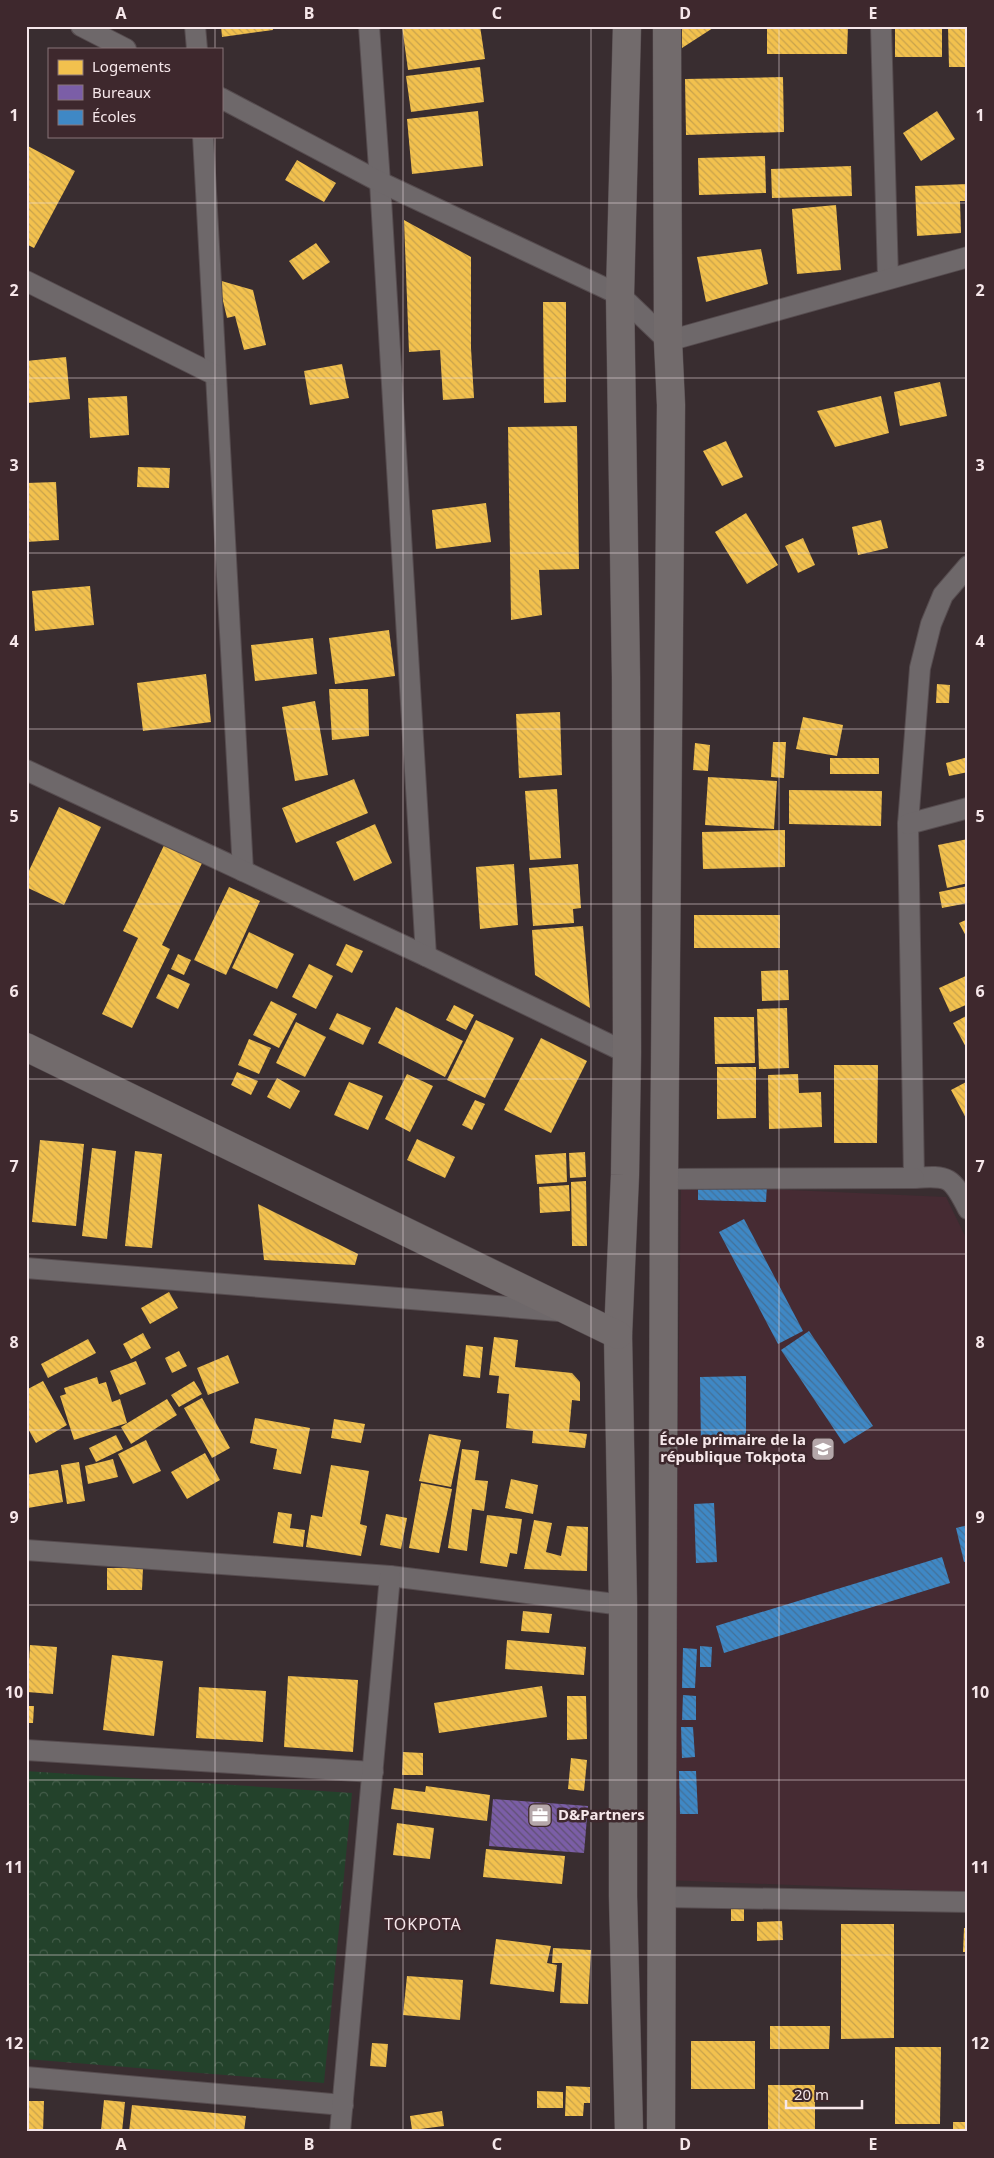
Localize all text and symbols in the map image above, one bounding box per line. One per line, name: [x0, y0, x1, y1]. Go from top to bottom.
text: A: [115, 2, 127, 24]
text: B: [304, 2, 314, 24]
text: C: [492, 2, 502, 24]
text: D: [679, 2, 691, 24]
text: E: [869, 2, 878, 24]
legend: [48, 48, 222, 138]
text: Logements: [92, 56, 171, 76]
text: Bureaux: [92, 82, 151, 102]
text: 1: [9, 104, 19, 126]
text: 1: [975, 104, 985, 126]
text: Écoles: [92, 106, 136, 126]
text: 2: [9, 279, 19, 301]
text: 2: [975, 279, 985, 301]
text: 3: [9, 454, 19, 476]
text: 3: [975, 454, 985, 476]
text: 4: [9, 630, 19, 652]
text: 4: [975, 630, 985, 652]
text: 5: [9, 805, 19, 827]
text: 5: [975, 805, 985, 827]
text: 6: [9, 980, 19, 1002]
text: 6: [975, 980, 985, 1002]
text: 7: [9, 1155, 19, 1177]
text: 7: [975, 1155, 985, 1177]
text: 8: [9, 1331, 19, 1353]
text: 8: [975, 1331, 985, 1353]
place label: École primaire de la république Tokpota: [659, 1429, 806, 1466]
school or university icon: École primaire de la république Tokpota: [810, 1436, 836, 1462]
text: 9: [9, 1506, 19, 1528]
text: 9: [975, 1506, 985, 1528]
text: 10: [5, 1681, 23, 1703]
text: 10: [971, 1681, 989, 1703]
office icon: D&Partners: [527, 1802, 553, 1828]
place label: D&Partners: [558, 1804, 645, 1824]
text: 11: [5, 1856, 23, 1878]
text: 11: [971, 1856, 989, 1878]
district label: TOKPOTA: [384, 1913, 462, 1935]
text: 12: [5, 2032, 23, 2054]
text: 12: [971, 2032, 989, 2054]
scale bar: [786, 2078, 863, 2110]
text: 20 m: [794, 2084, 829, 2104]
text: A: [115, 2133, 127, 2155]
text: B: [304, 2133, 314, 2155]
text: C: [492, 2133, 502, 2155]
text: D: [679, 2133, 691, 2155]
text: E: [869, 2133, 878, 2155]

